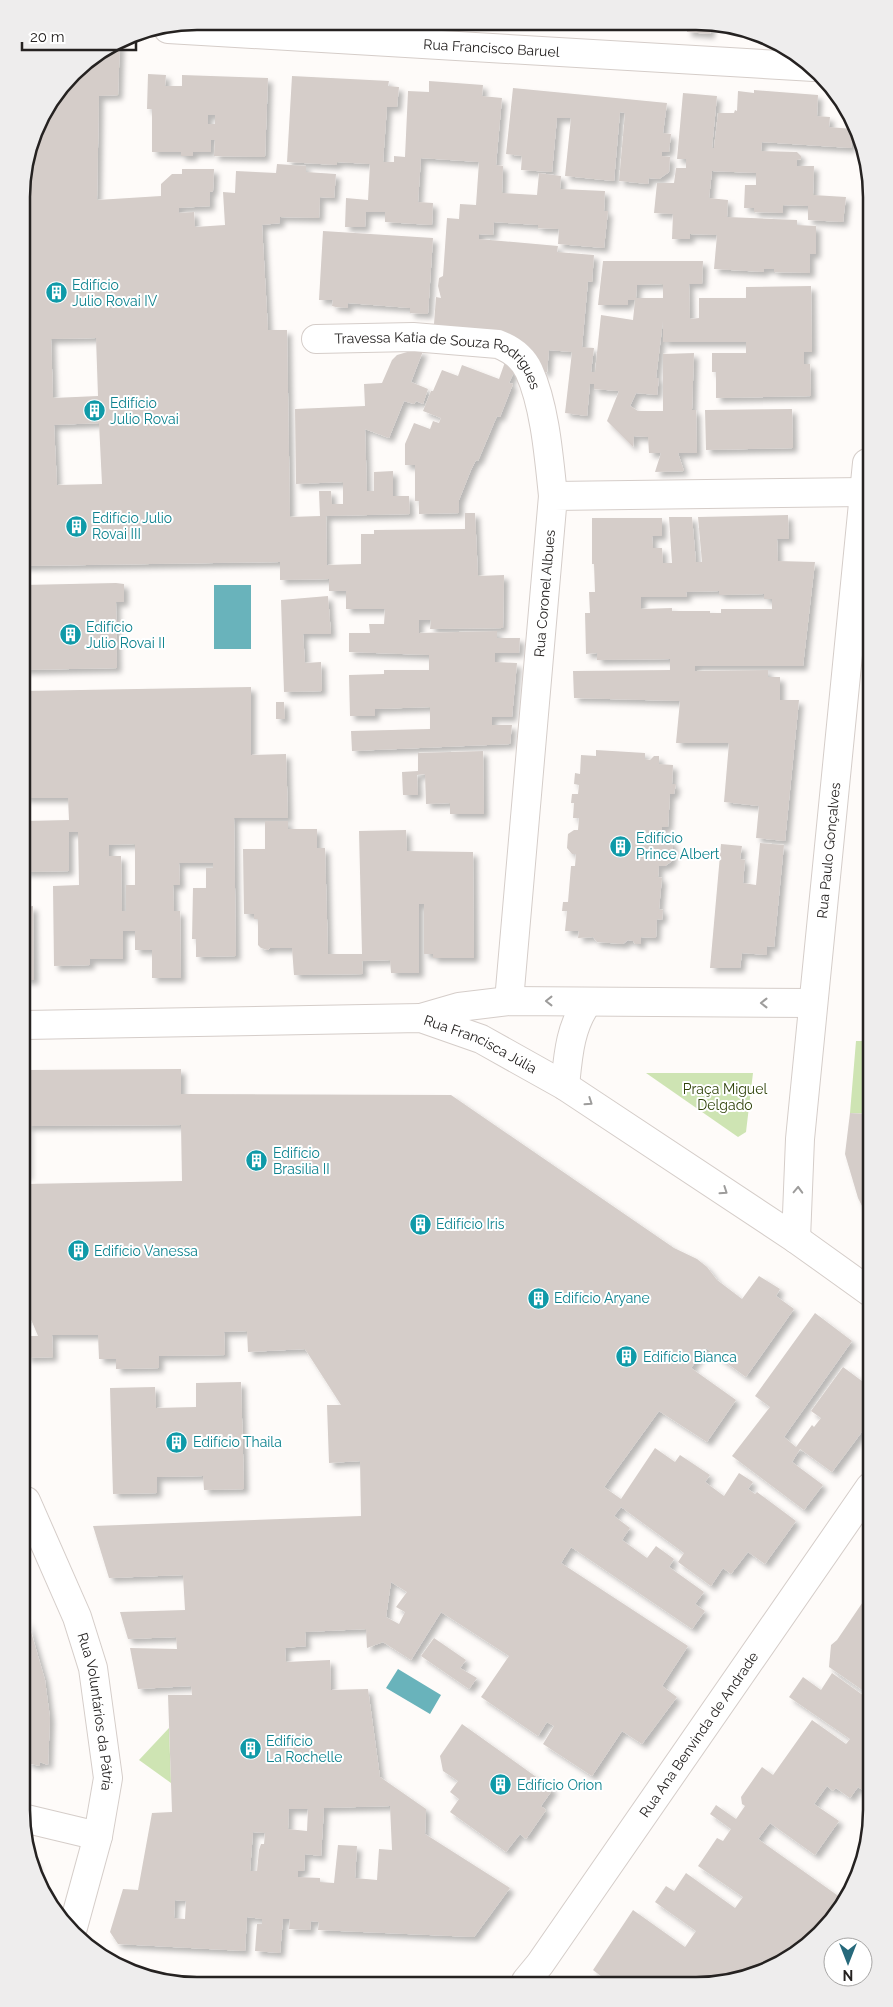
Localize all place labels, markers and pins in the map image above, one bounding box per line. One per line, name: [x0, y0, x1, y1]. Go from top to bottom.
place label: Edifício Julio Rovai IV: [72, 277, 158, 309]
building icon: Edifício Julio Rovai IV: [44, 281, 68, 305]
place label: Edifício Julio Rovai: [110, 395, 179, 427]
building icon: Edifício Julio Rovai: [82, 399, 106, 423]
place label: Edifício Julio Rovai III: [92, 510, 172, 542]
building icon: Edifício Julio Rovai III: [64, 514, 88, 538]
place label: Edifício Julio Rovai II: [86, 619, 165, 651]
building icon: Edifício Julio Rovai II: [58, 623, 82, 647]
place label: Edifício Prince Albert: [636, 830, 720, 862]
building icon: Edifício Prince Albert: [608, 834, 632, 858]
place label: Edifício Brasilia II: [273, 1145, 330, 1177]
building icon: Edifício Brasilia II: [245, 1149, 269, 1173]
building icon: Edifício Iris: [408, 1212, 432, 1236]
place label: Edifício Iris: [436, 1216, 505, 1232]
building icon: Edifício Vanessa: [66, 1239, 90, 1263]
place label: Edifício Vanessa: [94, 1243, 198, 1259]
building icon: Edifício Aryane: [526, 1286, 550, 1310]
place label: Edifício Aryane: [554, 1290, 650, 1306]
building icon: Edifício Bianca: [615, 1345, 639, 1369]
place label: Edifício Bianca: [643, 1349, 737, 1365]
building icon: Edifício Thaila: [165, 1430, 189, 1454]
place label: Edifício Thaila: [193, 1434, 282, 1450]
place label: Edifício La Rochelle: [266, 1733, 343, 1765]
building icon: Edifício La Rochelle: [238, 1737, 262, 1761]
building icon: Edifício Orion: [489, 1773, 513, 1797]
place label: Edifício Orion: [517, 1777, 602, 1793]

